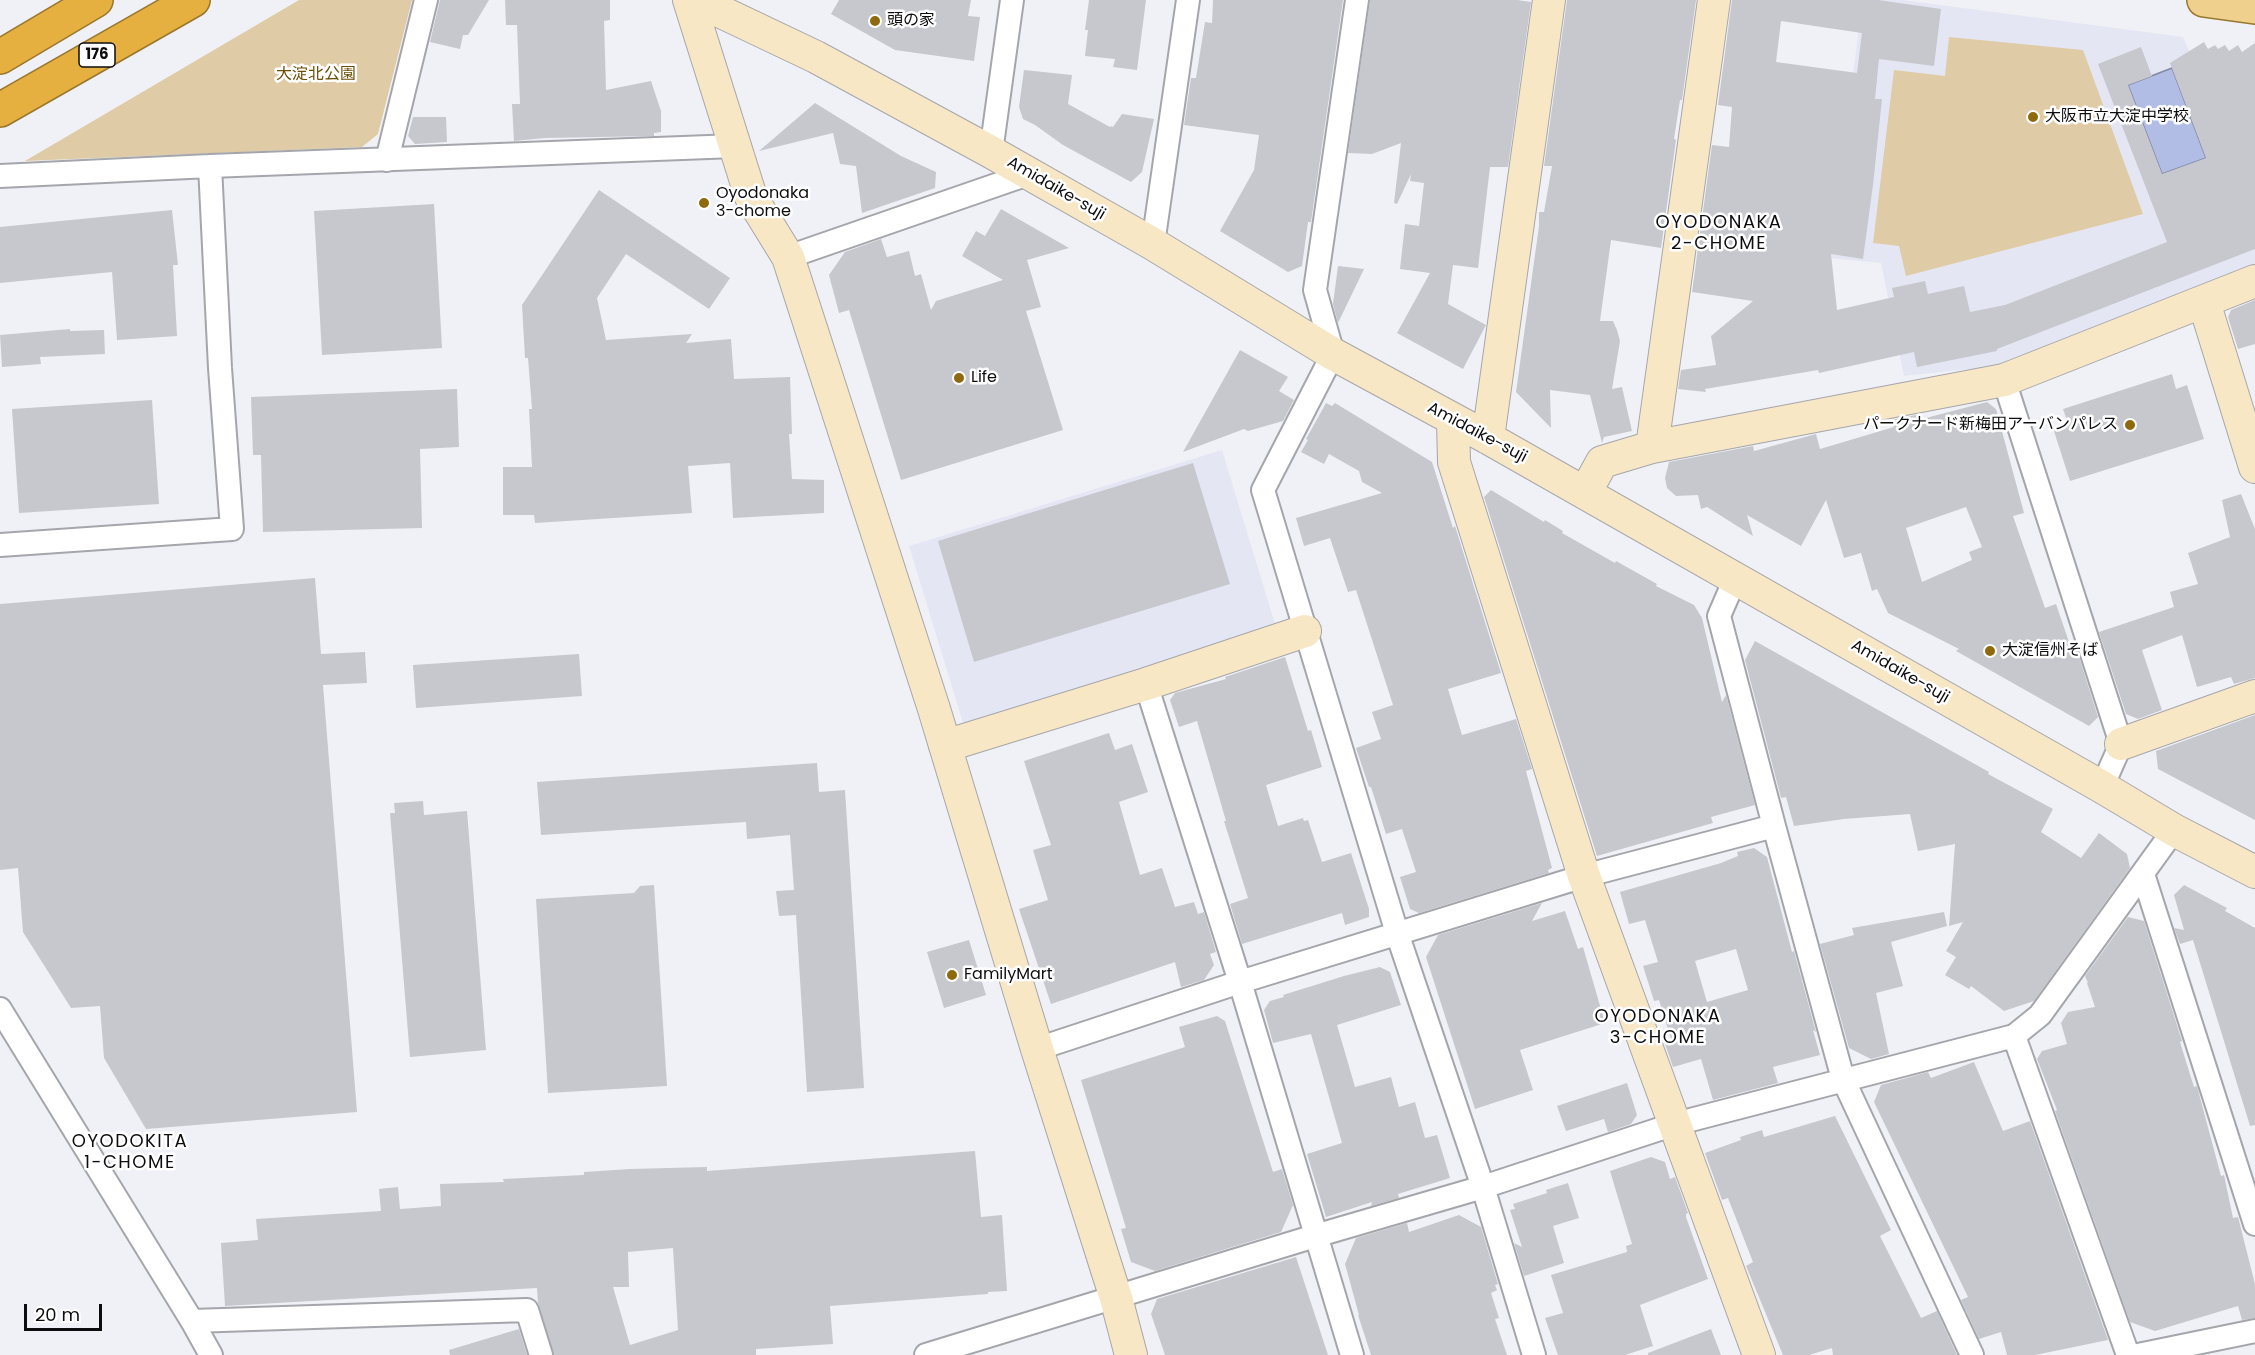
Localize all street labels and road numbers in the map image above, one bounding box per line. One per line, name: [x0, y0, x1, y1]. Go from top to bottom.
road number: 176: [79, 43, 115, 67]
street label: Amidaike-suji: [1003, 153, 1109, 225]
street label: Amidaike-suji: [1424, 399, 1530, 467]
street label: Amidaike-suji: [1847, 636, 1953, 708]

